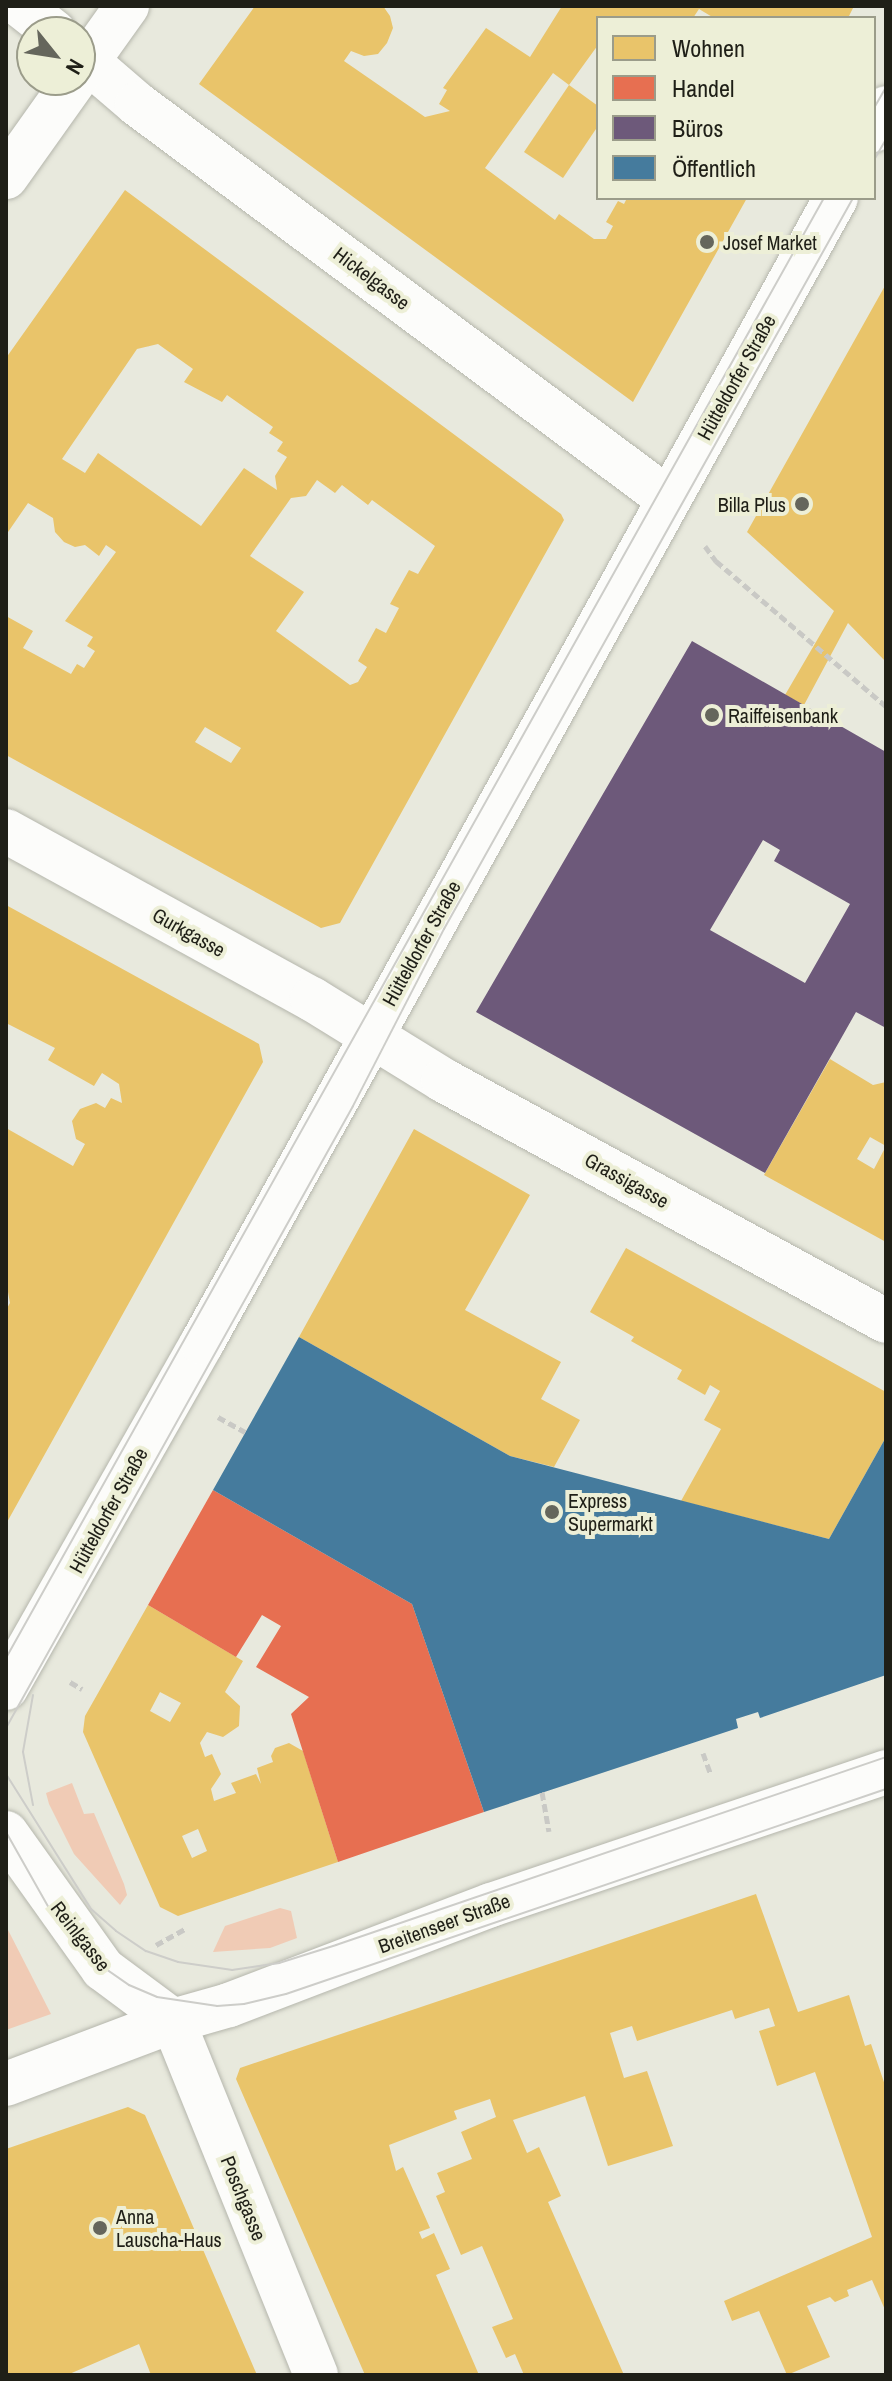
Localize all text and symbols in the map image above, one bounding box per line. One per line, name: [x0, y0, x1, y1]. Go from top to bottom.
north arrow: [16, 16, 96, 96]
legend: [596, 16, 876, 200]
text: Wohnen: [672, 32, 745, 64]
text: N: [59, 54, 91, 80]
text: Handel: [672, 72, 734, 104]
text: Büros: [672, 112, 723, 144]
text: Öffentlich: [672, 152, 756, 184]
place label: Josef Market: [723, 230, 817, 254]
marker: Josef Market: [698, 233, 716, 251]
street label: Hickelgasse: [329, 242, 415, 314]
street label: Hütteldorfer Straße: [692, 310, 780, 444]
place label: Billa Plus: [718, 492, 786, 516]
marker: Billa Plus: [793, 495, 811, 513]
place label: Raiffeisenbank: [728, 703, 838, 727]
marker: Raiffeisenbank: [703, 706, 721, 724]
street label: Hütteldorfer Straße: [377, 876, 465, 1010]
street label: Gurkgasse: [149, 902, 229, 962]
street label: Grassigasse: [581, 1147, 673, 1213]
street label: Hütteldorfer Straße: [64, 1443, 152, 1577]
place label: Express Supermarkt: [568, 1488, 653, 1535]
marker: Express Supermarkt: [543, 1503, 561, 1521]
street label: Breitenseer Straße: [375, 1888, 513, 1958]
street label: Reinlgasse: [46, 1896, 116, 1976]
street label: Poschgasse: [216, 2152, 272, 2244]
place label: Anna Lauscha-Haus: [116, 2204, 222, 2251]
marker: Anna Lauscha-Haus: [91, 2219, 109, 2237]

